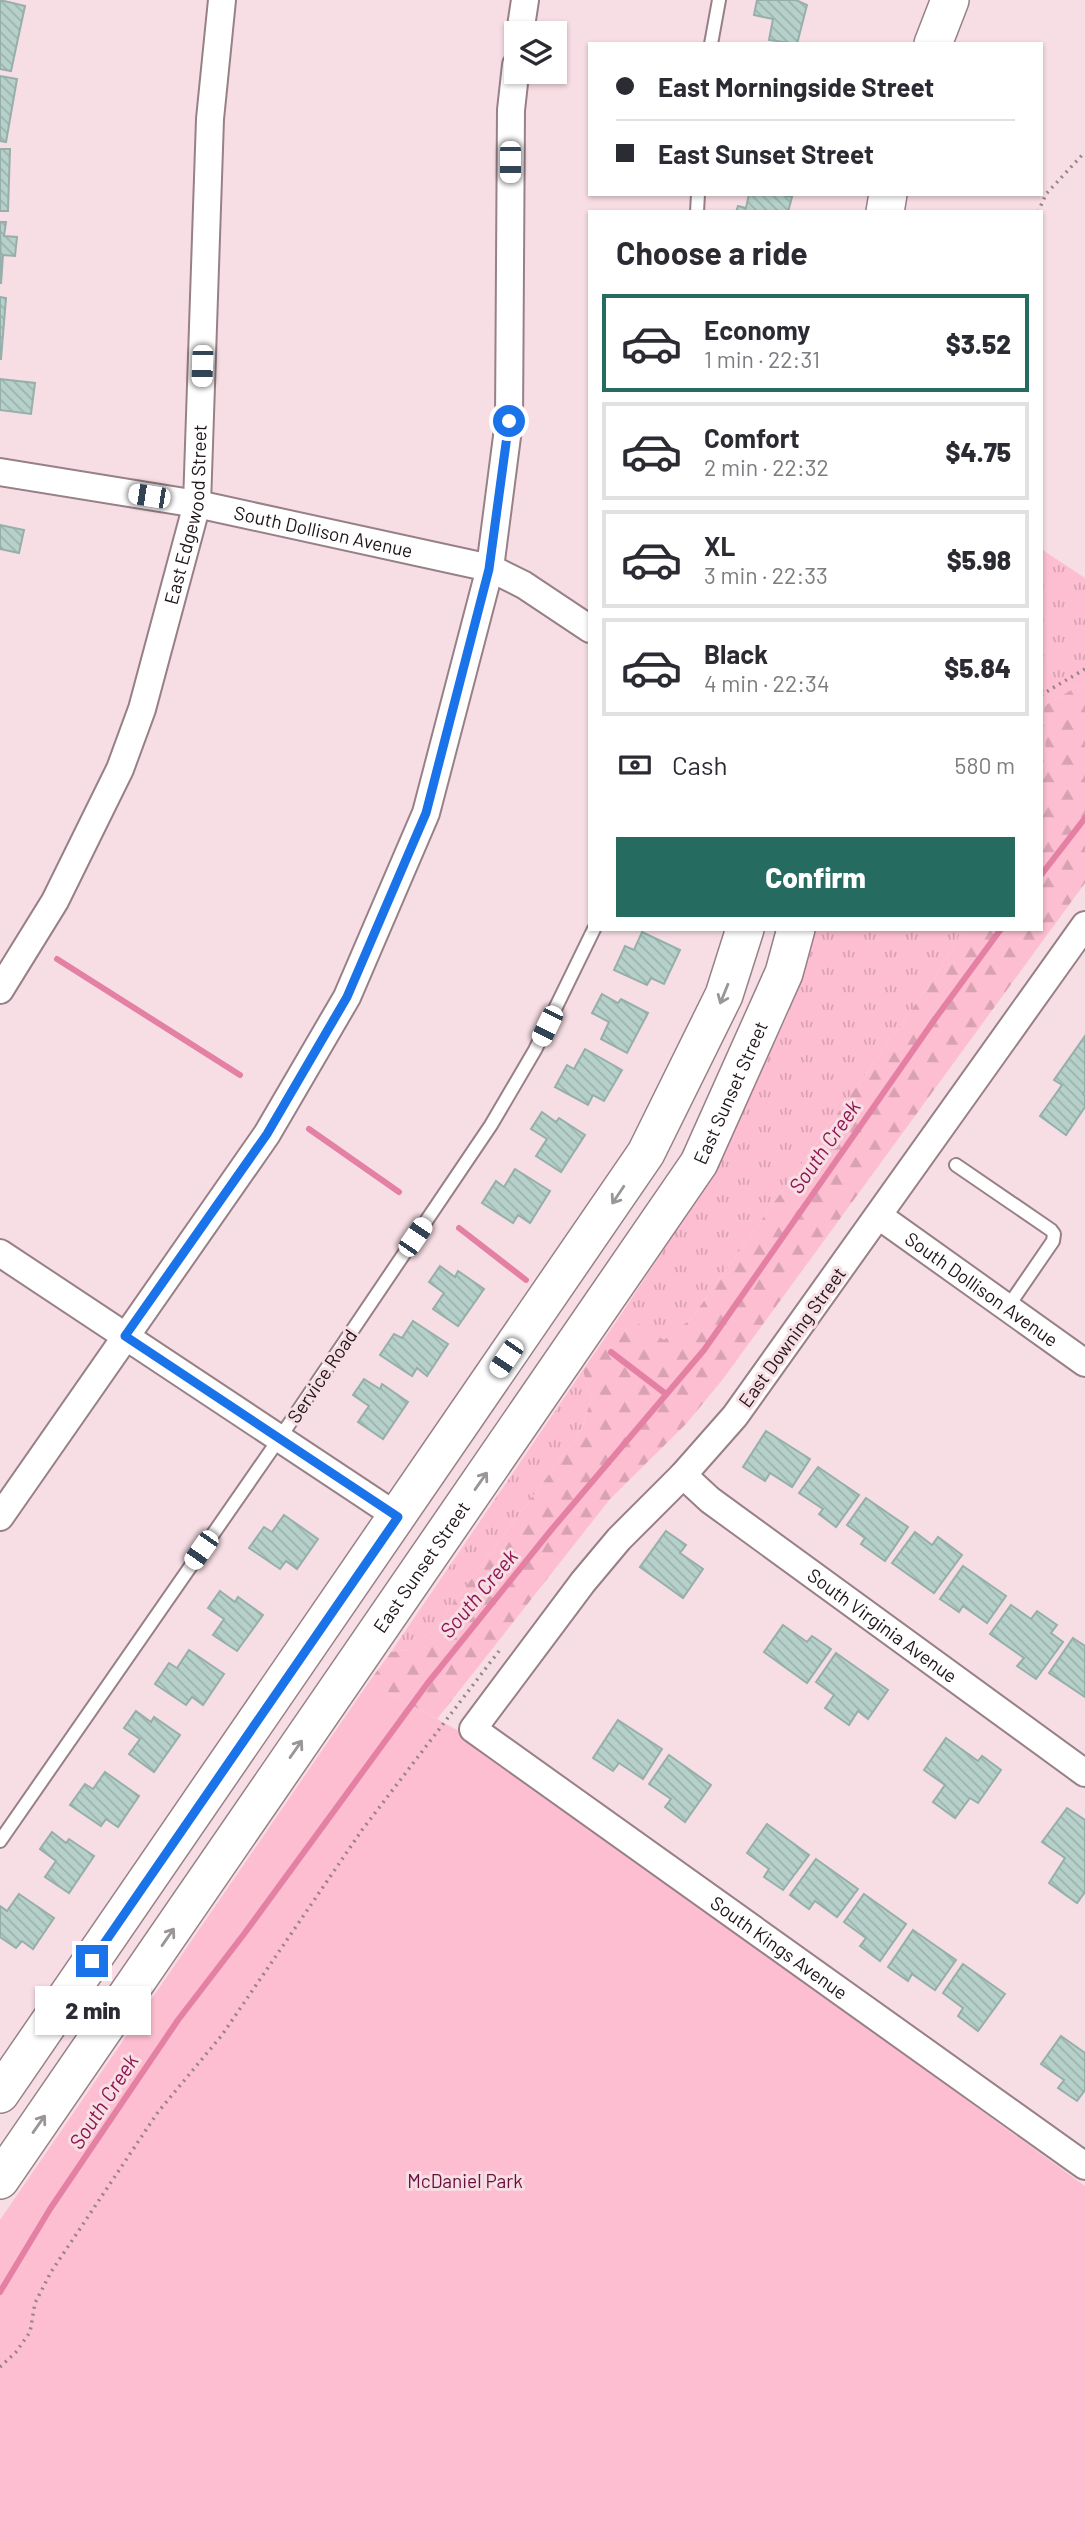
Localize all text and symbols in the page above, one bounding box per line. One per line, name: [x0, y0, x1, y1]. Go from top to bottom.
map controls: [504, 21, 567, 84]
button: layers: [504, 21, 567, 84]
text: East Morningside Street: [658, 71, 934, 102]
text: East Sunset Street: [658, 138, 874, 169]
car: [500, 141, 521, 183]
text: Choose a ride: [616, 233, 808, 271]
icon: car: [620, 312, 683, 375]
text: Economy: [704, 314, 810, 345]
text: $3.52: [946, 328, 1011, 359]
car: [191, 345, 214, 387]
text: 1 min · 22:31: [704, 345, 820, 373]
route start: [493, 405, 525, 437]
icon: car: [620, 420, 683, 483]
text: Comfort: [704, 422, 800, 453]
street label: East Edgewood Street: [159, 424, 211, 607]
text: $4.75: [946, 436, 1011, 467]
text: 2 min · 22:32: [704, 453, 829, 481]
car: [127, 482, 172, 510]
street label: South Dollison Avenue: [232, 500, 415, 562]
icon: car: [620, 528, 683, 591]
text: XL: [704, 530, 735, 561]
text: $5.98: [947, 544, 1011, 575]
text: 3 min · 22:33: [704, 561, 828, 589]
icon: car: [620, 636, 683, 699]
text: Black: [704, 638, 768, 669]
text: $5.84: [944, 652, 1011, 683]
text: 4 min · 22:34: [704, 669, 830, 697]
icon: cash: [616, 746, 654, 784]
text: Cash: [672, 749, 727, 780]
text: 580 m: [955, 751, 1015, 779]
button: Confirm: [616, 837, 1015, 917]
one-way arrow: [716, 983, 729, 1004]
car: [529, 1003, 566, 1049]
street label: East Sunset Street: [688, 1017, 772, 1168]
water label: South Creek: [783, 1094, 865, 1198]
one-way arrow: [611, 1185, 625, 1204]
car: [395, 1214, 436, 1260]
street label: South Dollison Avenue: [901, 1226, 1063, 1351]
street label: East Downing Street: [733, 1262, 850, 1411]
street label: Service Road: [282, 1324, 361, 1427]
car: [486, 1335, 527, 1381]
one-way arrow: [474, 1472, 488, 1491]
street label: East Sunset Street: [368, 1496, 474, 1637]
car: [181, 1527, 222, 1573]
water label: South Creek: [434, 1543, 523, 1642]
street label: South Virginia Avenue: [803, 1563, 962, 1687]
one-way arrow: [289, 1740, 303, 1759]
street label: South Kings Avenue: [707, 1891, 852, 2004]
one-way arrow: [160, 1928, 175, 1947]
route end: [76, 1945, 108, 1977]
callout: 2 min: [34, 1986, 150, 2035]
text: 2 min: [65, 1996, 121, 2024]
water label: South Creek: [63, 2048, 143, 2153]
one-way arrow: [32, 2115, 46, 2134]
park label: McDaniel Park: [407, 2169, 523, 2192]

